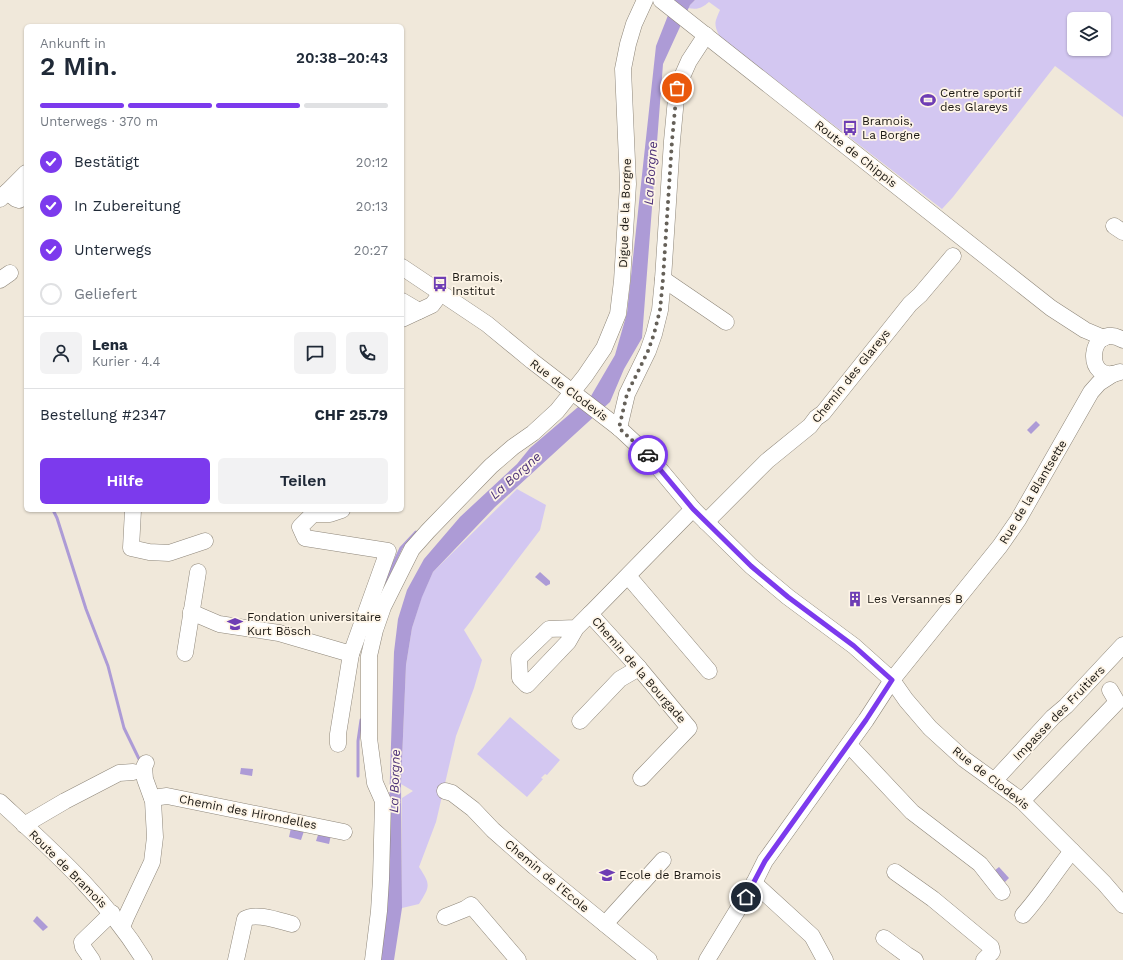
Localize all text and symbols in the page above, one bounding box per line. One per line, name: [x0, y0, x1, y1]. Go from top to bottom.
map controls: [1067, 12, 1111, 56]
button: layers: [1067, 12, 1111, 56]
text: Ankunft in: [40, 36, 106, 51]
text: 20:38–20:43: [296, 49, 388, 67]
text: 2 Min.: [40, 51, 117, 81]
pin: [660, 71, 694, 105]
icon: bag: [666, 77, 688, 99]
place label: Centre sportif des Glareys: [940, 86, 1022, 114]
sports icon: Centre sportif des Glareys: [919, 91, 937, 109]
text: Unterwegs · 370 m: [40, 114, 158, 129]
place label: Bramois, La Borgne: [862, 114, 920, 142]
street label: Route de Chippis: [812, 118, 900, 190]
bus stop icon: Bramois, La Borgne: [841, 119, 859, 137]
water label: La Borgne: [641, 141, 660, 205]
icon: check: [40, 151, 62, 173]
text: Bestätigt: [74, 153, 139, 171]
text: 20:12: [356, 155, 388, 170]
street label: Digue de la Borgne: [616, 158, 634, 268]
icon: check: [40, 195, 62, 217]
text: In Zubereitung: [74, 197, 181, 215]
text: 20:13: [356, 199, 388, 214]
icon: check: [40, 239, 62, 261]
text: Unterwegs: [74, 241, 152, 259]
text: 20:27: [354, 243, 388, 258]
place label: Bramois, Institut: [452, 270, 503, 298]
bus stop icon: Bramois, Institut: [431, 275, 449, 293]
text: Geliefert: [74, 285, 137, 303]
street label: Chemin des Glareys: [809, 326, 893, 426]
button: person: [40, 332, 82, 374]
button: chat: [294, 332, 336, 374]
button: phone: [346, 332, 388, 374]
text: Lena: [92, 336, 128, 354]
text: Kurier · 4.4: [92, 354, 160, 369]
street label: Rue de Clodevis: [527, 356, 611, 424]
text: Bestellung #2347: [40, 406, 166, 424]
text: CHF 25.79: [315, 406, 388, 424]
courier: [628, 435, 668, 475]
street label: Rue de la Blantsette: [996, 437, 1070, 547]
icon: car: [637, 444, 659, 466]
water label: La Borgne: [487, 448, 544, 502]
button: Hilfe: [40, 458, 210, 504]
button: Teilen: [218, 458, 388, 504]
building icon: Les Versannes B: [846, 590, 864, 608]
place label: Les Versannes B: [867, 592, 963, 606]
place label: Fondation universitaire Kurt Bösch: [247, 610, 381, 638]
street label: Chemin de la Bourgade: [589, 614, 689, 726]
school or university icon: Fondation universitaire Kurt Bösch: [226, 615, 244, 633]
street label: Impasse des Fruitiers: [1010, 663, 1108, 763]
street label: Rue de Clodevis: [950, 744, 1032, 812]
water label: La Borgne: [386, 749, 403, 813]
street label: Chemin des Hirondelles: [178, 792, 318, 832]
street label: Route de Bramois: [26, 827, 110, 911]
street label: Chemin de l'Ecole: [502, 837, 592, 915]
school or university icon: Ecole de Bramois: [598, 866, 616, 884]
place label: Ecole de Bramois: [619, 868, 721, 882]
pin: [729, 880, 763, 914]
icon: home: [735, 886, 757, 908]

